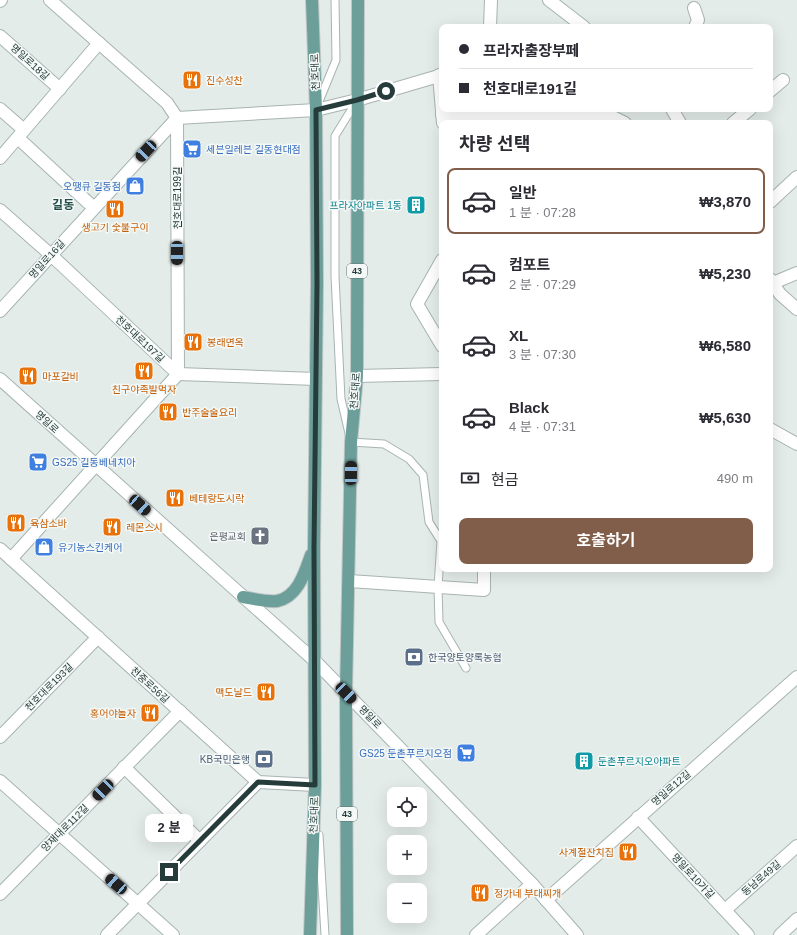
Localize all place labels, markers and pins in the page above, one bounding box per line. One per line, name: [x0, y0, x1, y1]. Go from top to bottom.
restaurant icon: 진수성찬: [181, 69, 203, 91]
place label: 진수성찬: [206, 75, 243, 86]
supermarket icon: 세븐일레븐 길동현대점: [181, 138, 203, 160]
place label: 세븐일레븐 길동현대점: [206, 144, 301, 155]
shop icon: 오땡큐 길동점: [124, 175, 146, 197]
place label: 오땡큐 길동점: [63, 181, 121, 192]
building icon: 프라자아파트 1동: [405, 194, 427, 216]
restaurant icon: 생고기 숯불구이: [104, 198, 126, 220]
place label: 프라자아파트 1동: [329, 200, 402, 211]
place label: 생고기 숯불구이: [81, 222, 149, 233]
restaurant icon: 봉래면옥: [182, 331, 204, 353]
place label: 봉래면옥: [207, 337, 244, 348]
restaurant icon: 친구야족발먹자: [133, 360, 155, 382]
restaurant icon: 마포갈비: [17, 365, 39, 387]
place label: 마포갈비: [42, 371, 79, 382]
place label: 친구야족발먹자: [112, 384, 177, 395]
restaurant icon: 반주술술요리: [157, 401, 179, 423]
place label: 반주술술요리: [182, 407, 237, 418]
supermarket icon: GS25 길동베네치아: [27, 451, 49, 473]
place label: GS25 길동베네치아: [52, 457, 136, 468]
restaurant icon: 베테랑도시락: [164, 487, 186, 509]
place label: 베테랑도시락: [189, 493, 245, 504]
restaurant icon: 육삼소바: [5, 512, 27, 534]
restaurant icon: 레몬스시: [101, 516, 123, 538]
place label: 육삼소바: [30, 518, 68, 529]
place label: 레몬스시: [126, 522, 163, 533]
church icon: 은평교회: [249, 525, 271, 547]
place label: 은평교회: [209, 531, 246, 542]
shop icon: 유기농스킨케어: [33, 536, 55, 558]
place label: 유기농스킨케어: [58, 542, 122, 553]
bank icon: 한국양토양록농협: [403, 646, 425, 668]
place label: 한국양토양록농협: [428, 652, 502, 663]
restaurant icon: 맥도날드: [255, 681, 277, 703]
place label: 맥도날드: [215, 687, 252, 698]
restaurant icon: 홍어야놀자: [139, 702, 161, 724]
place label: 홍어야놀자: [90, 708, 137, 719]
supermarket icon: GS25 둔촌푸르지오점: [455, 742, 477, 764]
bank icon: KB국민은행: [253, 748, 275, 770]
place label: GS25 둔촌푸르지오점: [359, 748, 452, 759]
building icon: 둔촌푸르지오아파트: [573, 750, 595, 772]
place label: KB국민은행: [200, 754, 250, 765]
place label: 둔촌푸르지오아파트: [598, 756, 681, 767]
restaurant icon: 사계절잔치집: [617, 841, 639, 863]
place label: 사계절잔치집: [559, 847, 614, 858]
restaurant icon: 정가네 부대찌개: [469, 882, 491, 904]
place label: 정가네 부대찌개: [494, 888, 561, 899]

